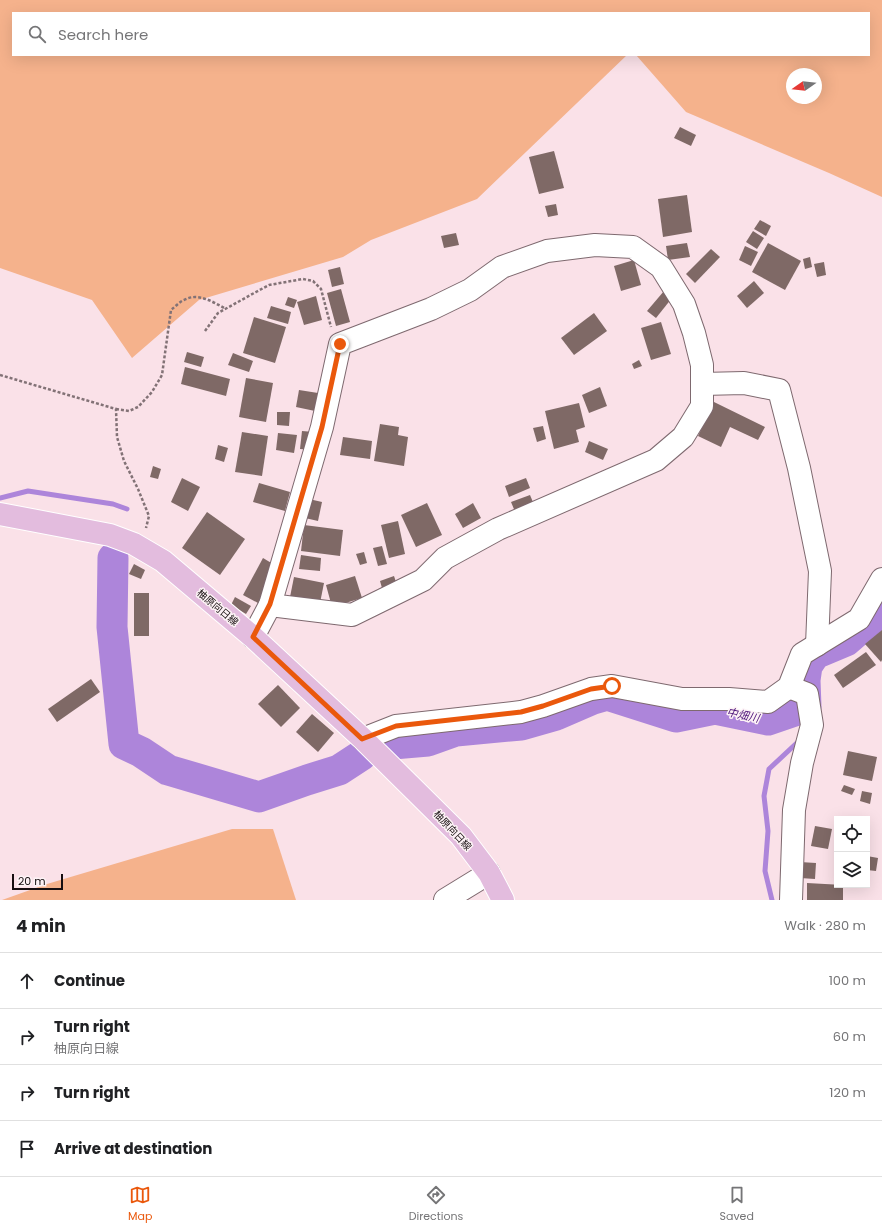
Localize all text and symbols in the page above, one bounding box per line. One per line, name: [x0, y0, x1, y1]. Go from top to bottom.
search box: [12, 12, 870, 56]
icon: search: [26, 23, 48, 45]
text: Search here: [58, 24, 148, 45]
north arrow: [786, 68, 822, 104]
route end: [331, 335, 349, 353]
street label: 柚原向日線: [194, 586, 242, 629]
route start: [603, 677, 621, 695]
water label: 中畑川: [725, 704, 762, 726]
street label: 柚原向日線: [430, 807, 475, 854]
map controls: [834, 816, 870, 888]
button: locate: [834, 816, 870, 852]
button: layers: [834, 852, 870, 888]
scale bar: [12, 872, 63, 891]
text: 20 m: [18, 873, 46, 889]
text: 4 min: [16, 914, 66, 938]
text: Walk · 280 m: [784, 916, 866, 935]
icon: ahead: [16, 970, 38, 992]
text: Continue: [54, 970, 125, 991]
text: 100 m: [829, 971, 866, 990]
text: Turn right: [54, 1016, 130, 1037]
icon: right: [16, 1026, 38, 1048]
text: 60 m: [833, 1027, 866, 1046]
text: 柚原向日線: [54, 1039, 119, 1058]
icon: right: [16, 1082, 38, 1104]
text: Turn right: [54, 1082, 130, 1103]
text: 120 m: [829, 1083, 866, 1102]
icon: arrive: [16, 1138, 38, 1160]
text: Arrive at destination: [54, 1138, 212, 1159]
tab: Map: [128, 1184, 152, 1225]
tab: Directions: [409, 1184, 463, 1225]
tab: Saved: [720, 1184, 754, 1225]

